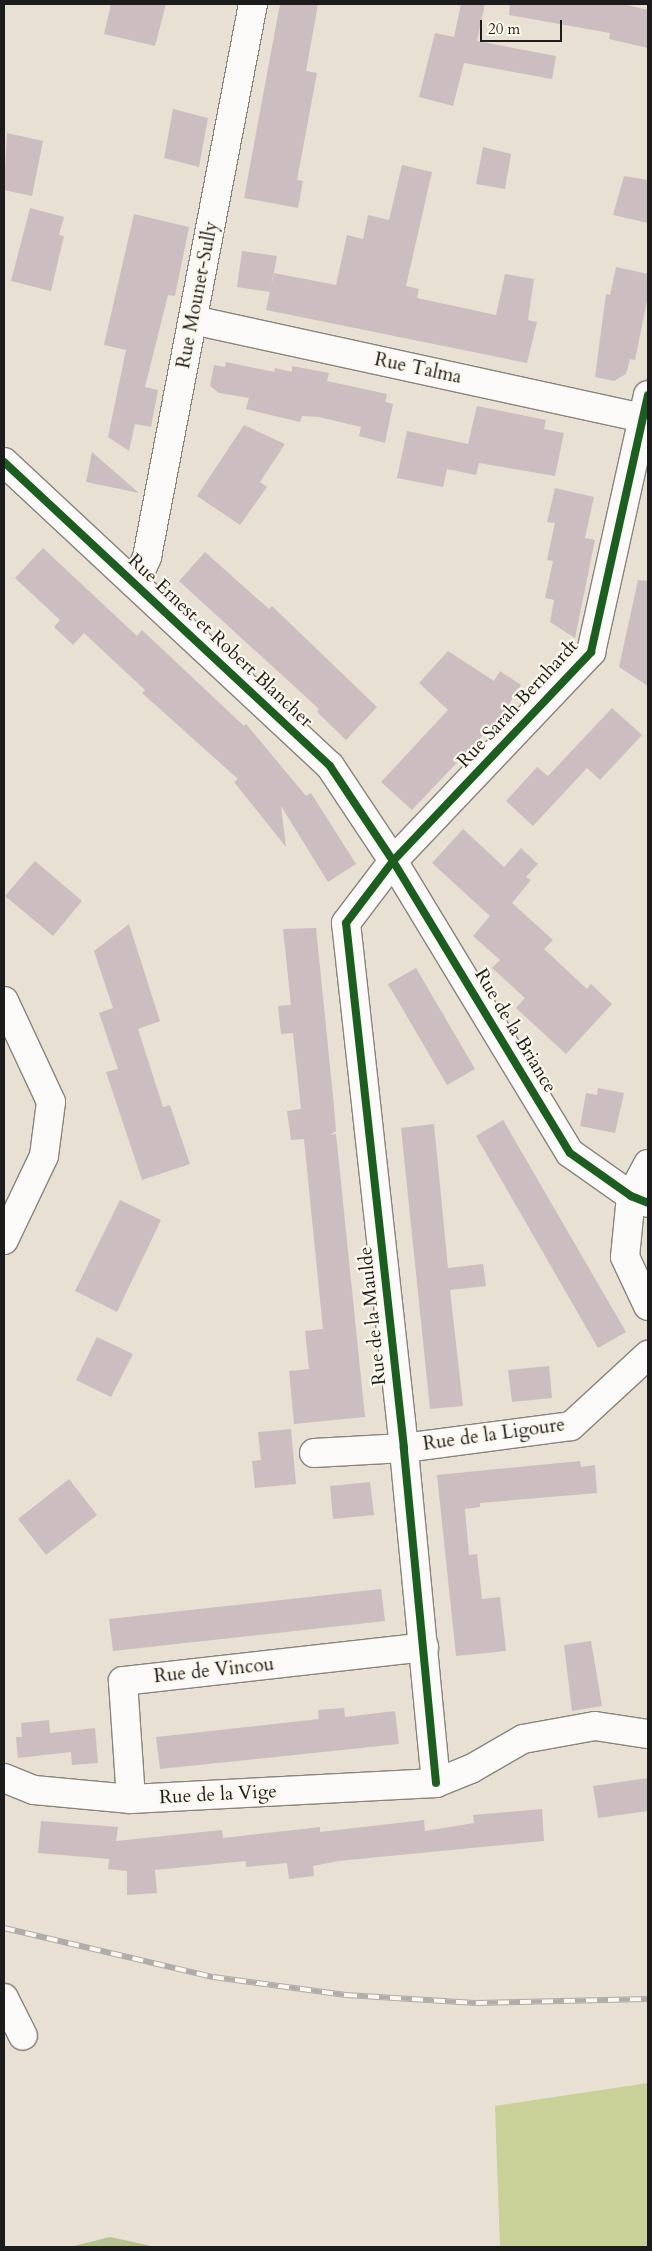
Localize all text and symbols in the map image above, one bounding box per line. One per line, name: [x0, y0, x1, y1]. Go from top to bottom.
scale bar: [482, 10, 564, 42]
text: 20 m: [488, 19, 520, 39]
street label: Rue Mounet-Sully: [173, 219, 223, 371]
street label: Rue Talma: [372, 349, 464, 389]
street label: Rue Ernest et Robert Blancher: [123, 549, 317, 733]
street label: Rue Sarah Bernhardt: [453, 635, 583, 773]
street label: Rue de la Briance: [469, 965, 561, 1097]
street label: Rue de la Maulde: [354, 1245, 392, 1387]
street label: Rue de la Ligoure: [422, 1414, 566, 1456]
street label: Rue de Vincou: [153, 1653, 275, 1689]
street label: Rue de la Vige: [159, 1781, 277, 1809]

